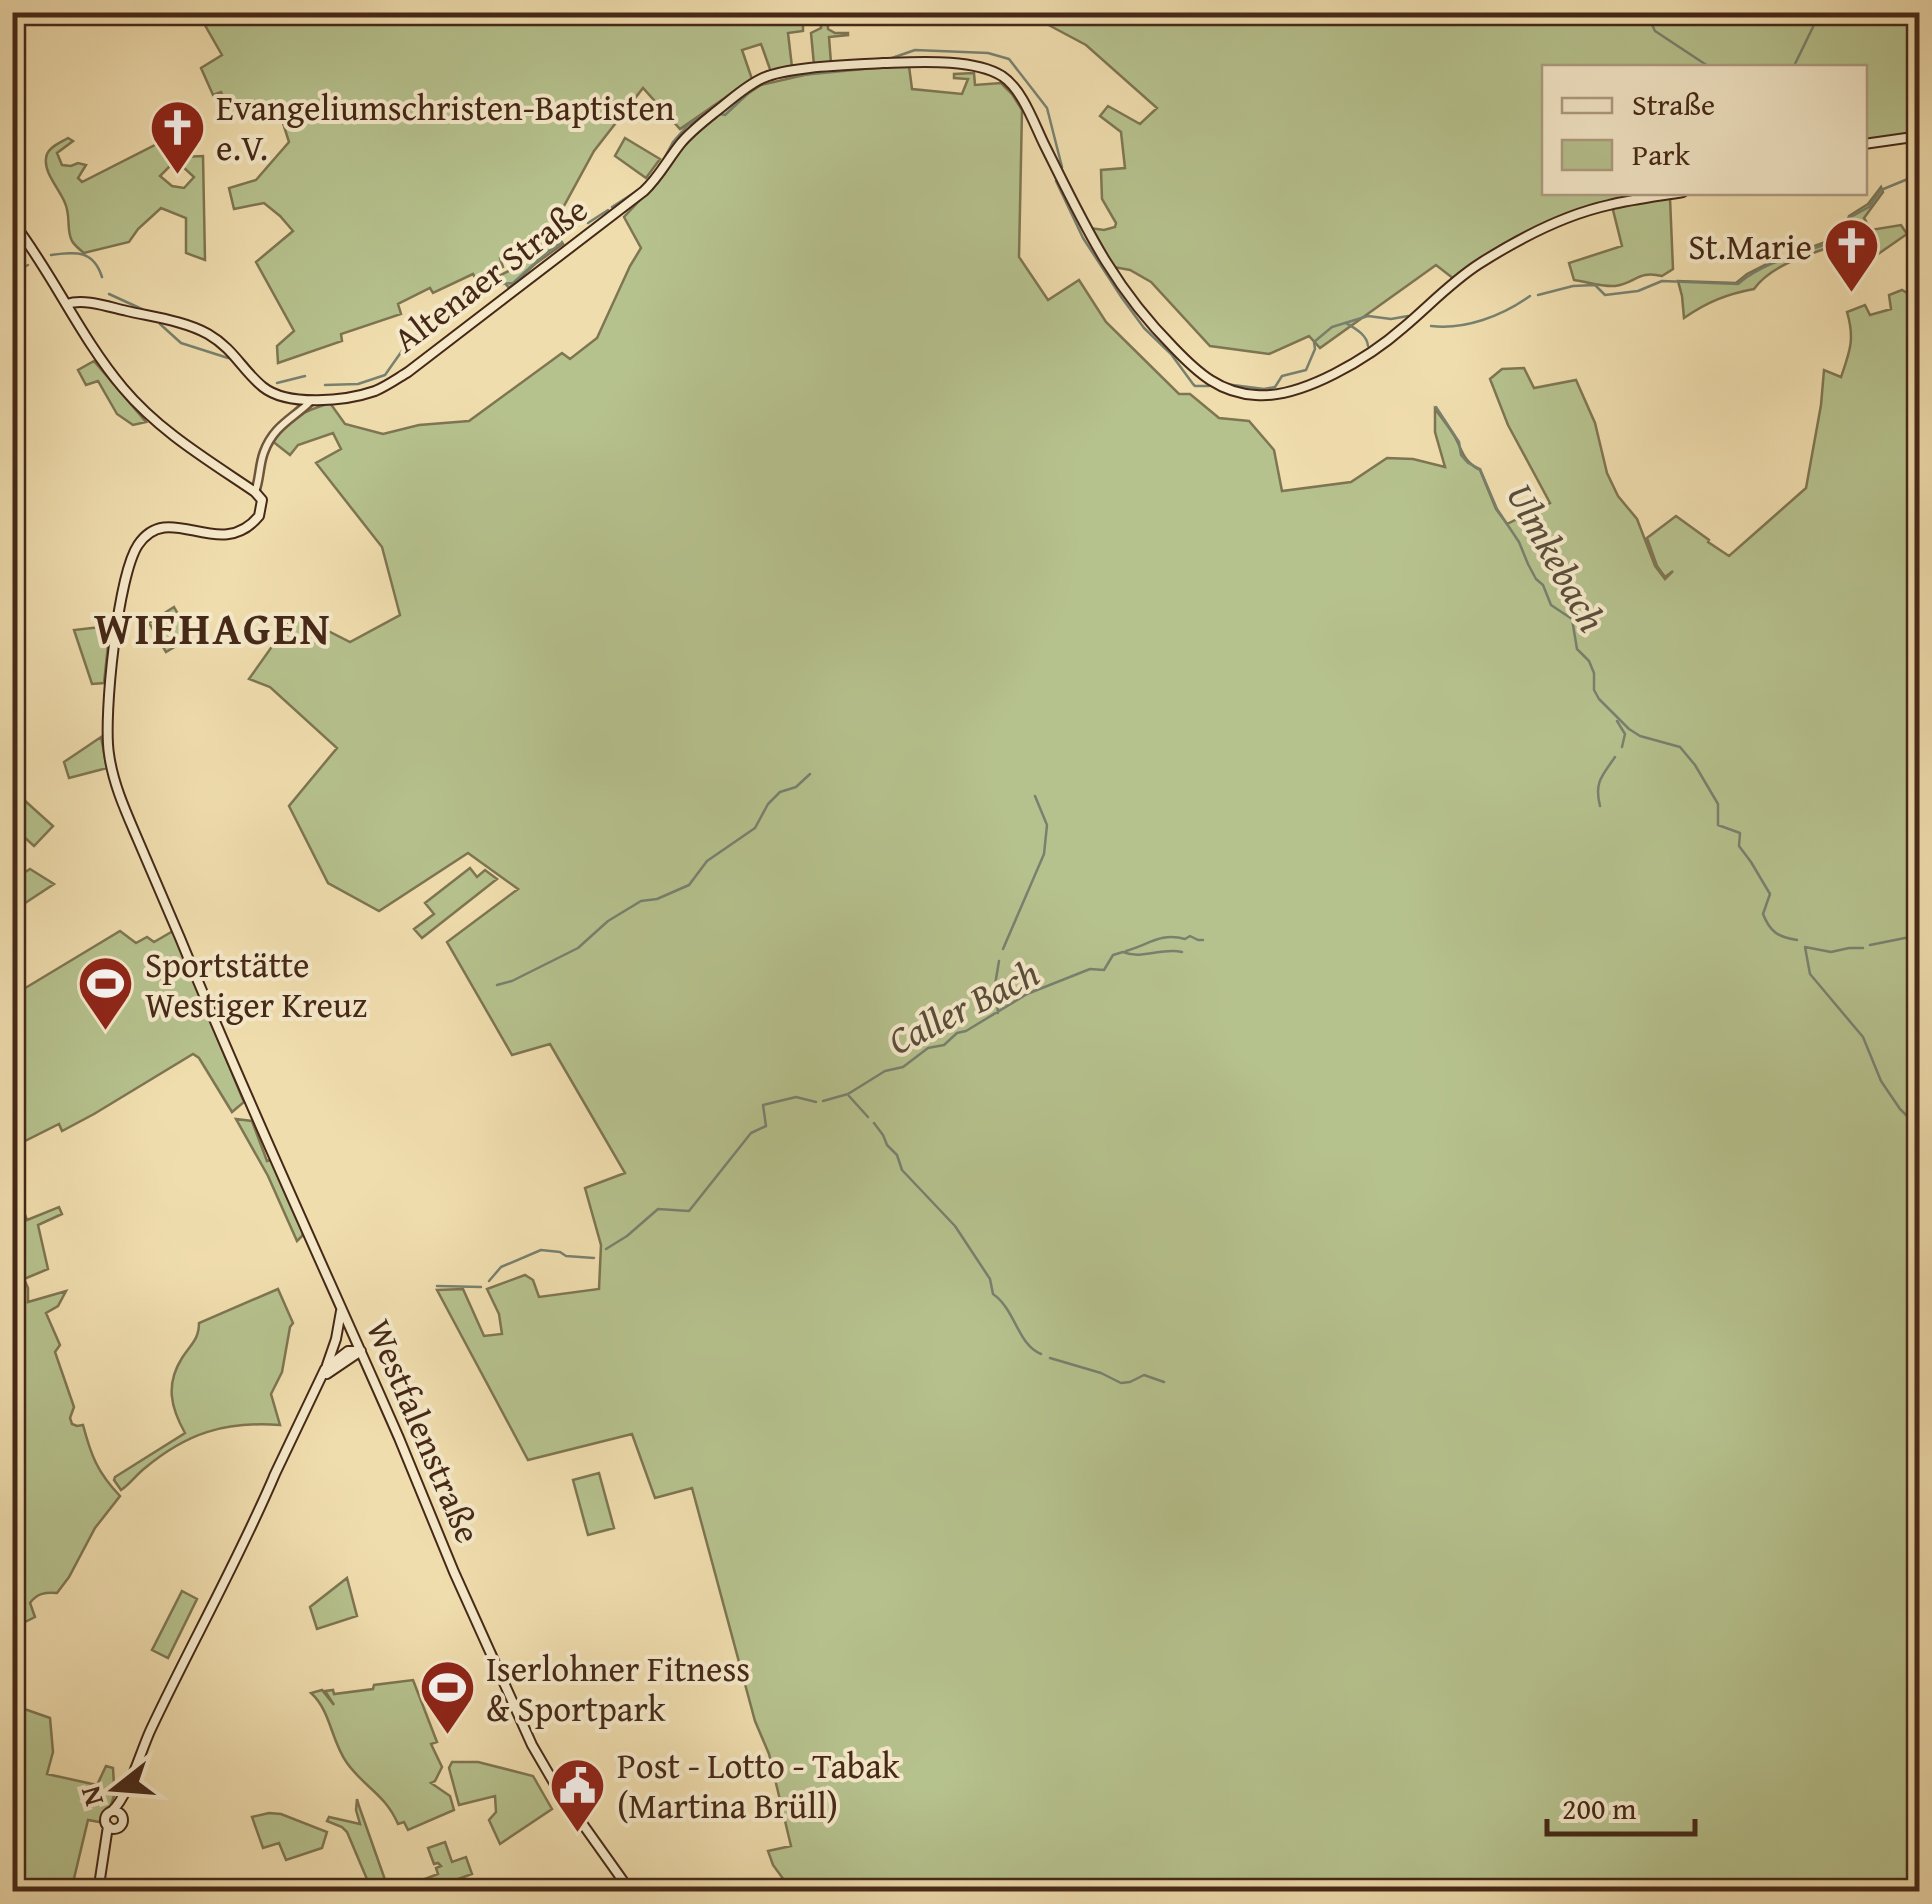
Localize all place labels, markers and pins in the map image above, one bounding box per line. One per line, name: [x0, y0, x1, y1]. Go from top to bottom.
place label: Evangeliumschristen-Baptisten e.V.: [216, 82, 675, 173]
church icon: Evangeliumschristen-Baptisten e.V.: [147, 97, 207, 176]
church icon: St.Marie: [1821, 216, 1881, 295]
place label: St.Marie: [1688, 221, 1812, 272]
place label: Sportstätte Westiger Kreuz: [145, 939, 367, 1030]
sports icon: Sportstätte Westiger Kreuz: [76, 954, 136, 1033]
place label: Iserlohner Fitness & Sportpark: [486, 1643, 750, 1734]
sports icon: Iserlohner Fitness & Sportpark: [417, 1658, 477, 1737]
place label: Post - Lotto - Tabak (Martina Brüll): [617, 1740, 900, 1831]
public building icon: Post - Lotto - Tabak (Martina Brüll): [548, 1755, 608, 1834]

